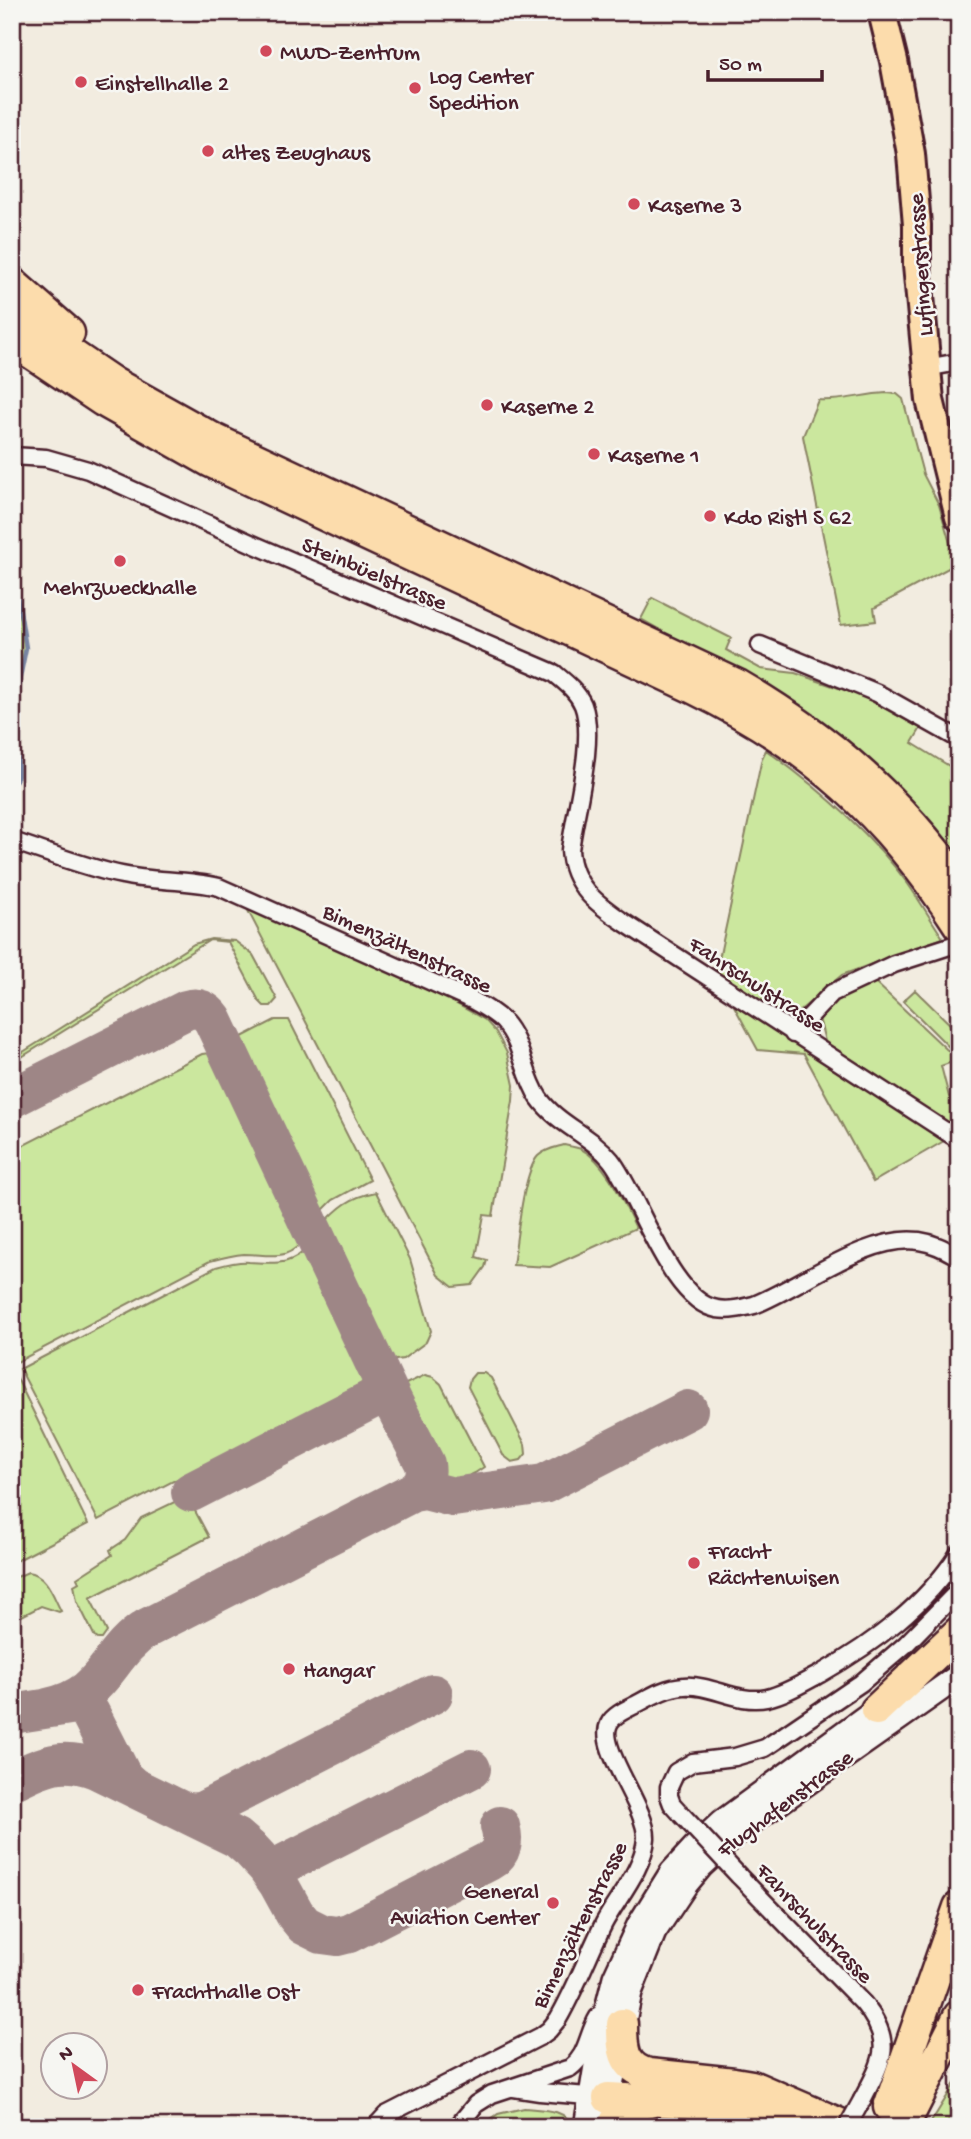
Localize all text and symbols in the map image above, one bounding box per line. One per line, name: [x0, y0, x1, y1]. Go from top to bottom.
scale bar: [708, 38, 822, 82]
place label: MWD-Zentrum: [280, 41, 420, 68]
marker: MWD-Zentrum: [258, 43, 274, 59]
text: 50 m: [719, 54, 762, 79]
place label: Log Center Spedition: [429, 65, 534, 118]
place label: Einstellhalle 2: [95, 72, 229, 99]
marker: Einstellhalle 2: [73, 74, 89, 90]
marker: Log Center Spedition: [407, 80, 423, 96]
place label: altes Zeughaus: [222, 141, 371, 168]
marker: altes Zeughaus: [200, 143, 216, 159]
street label: Lufingerstrasse: [904, 191, 941, 337]
place label: Kaserne 3: [648, 194, 742, 221]
marker: Kaserne 3: [626, 196, 642, 212]
place label: Kaserne 2: [501, 395, 594, 422]
marker: Kaserne 2: [479, 397, 495, 413]
place label: Kaserne 1: [608, 444, 699, 471]
marker: Kaserne 1: [586, 446, 602, 462]
place label: Kdo Ristl S 62: [724, 506, 852, 533]
marker: Kdo Ristl S 62: [702, 508, 718, 524]
street label: Steinbüelstrasse: [297, 532, 451, 618]
marker: Mehrzweckhalle: [112, 553, 128, 569]
place label: Mehrzweckhalle: [43, 576, 198, 603]
street label: Bimenzältenstrasse: [317, 899, 496, 1002]
street label: Fahrschulstrasse: [682, 931, 830, 1041]
place label: Fracht Rächtenwisen: [707, 1540, 839, 1593]
marker: Fracht Rächtenwisen: [686, 1555, 702, 1571]
place label: Hangar: [303, 1659, 376, 1686]
marker: Hangar: [281, 1661, 297, 1677]
street label: Flughafenstrasse: [712, 1744, 860, 1865]
street label: Bimenzältenstrasse: [527, 1837, 635, 2014]
street label: Fahrschulstrasse: [749, 1858, 879, 1991]
place label: General Aviation Center: [390, 1880, 541, 1933]
marker: General Aviation Center: [545, 1895, 561, 1911]
place label: Frachthalle Ost: [151, 1980, 300, 2007]
marker: Frachthalle Ost: [130, 1982, 146, 1998]
north arrow: [38, 2030, 108, 2100]
text: N: [55, 2042, 78, 2068]

